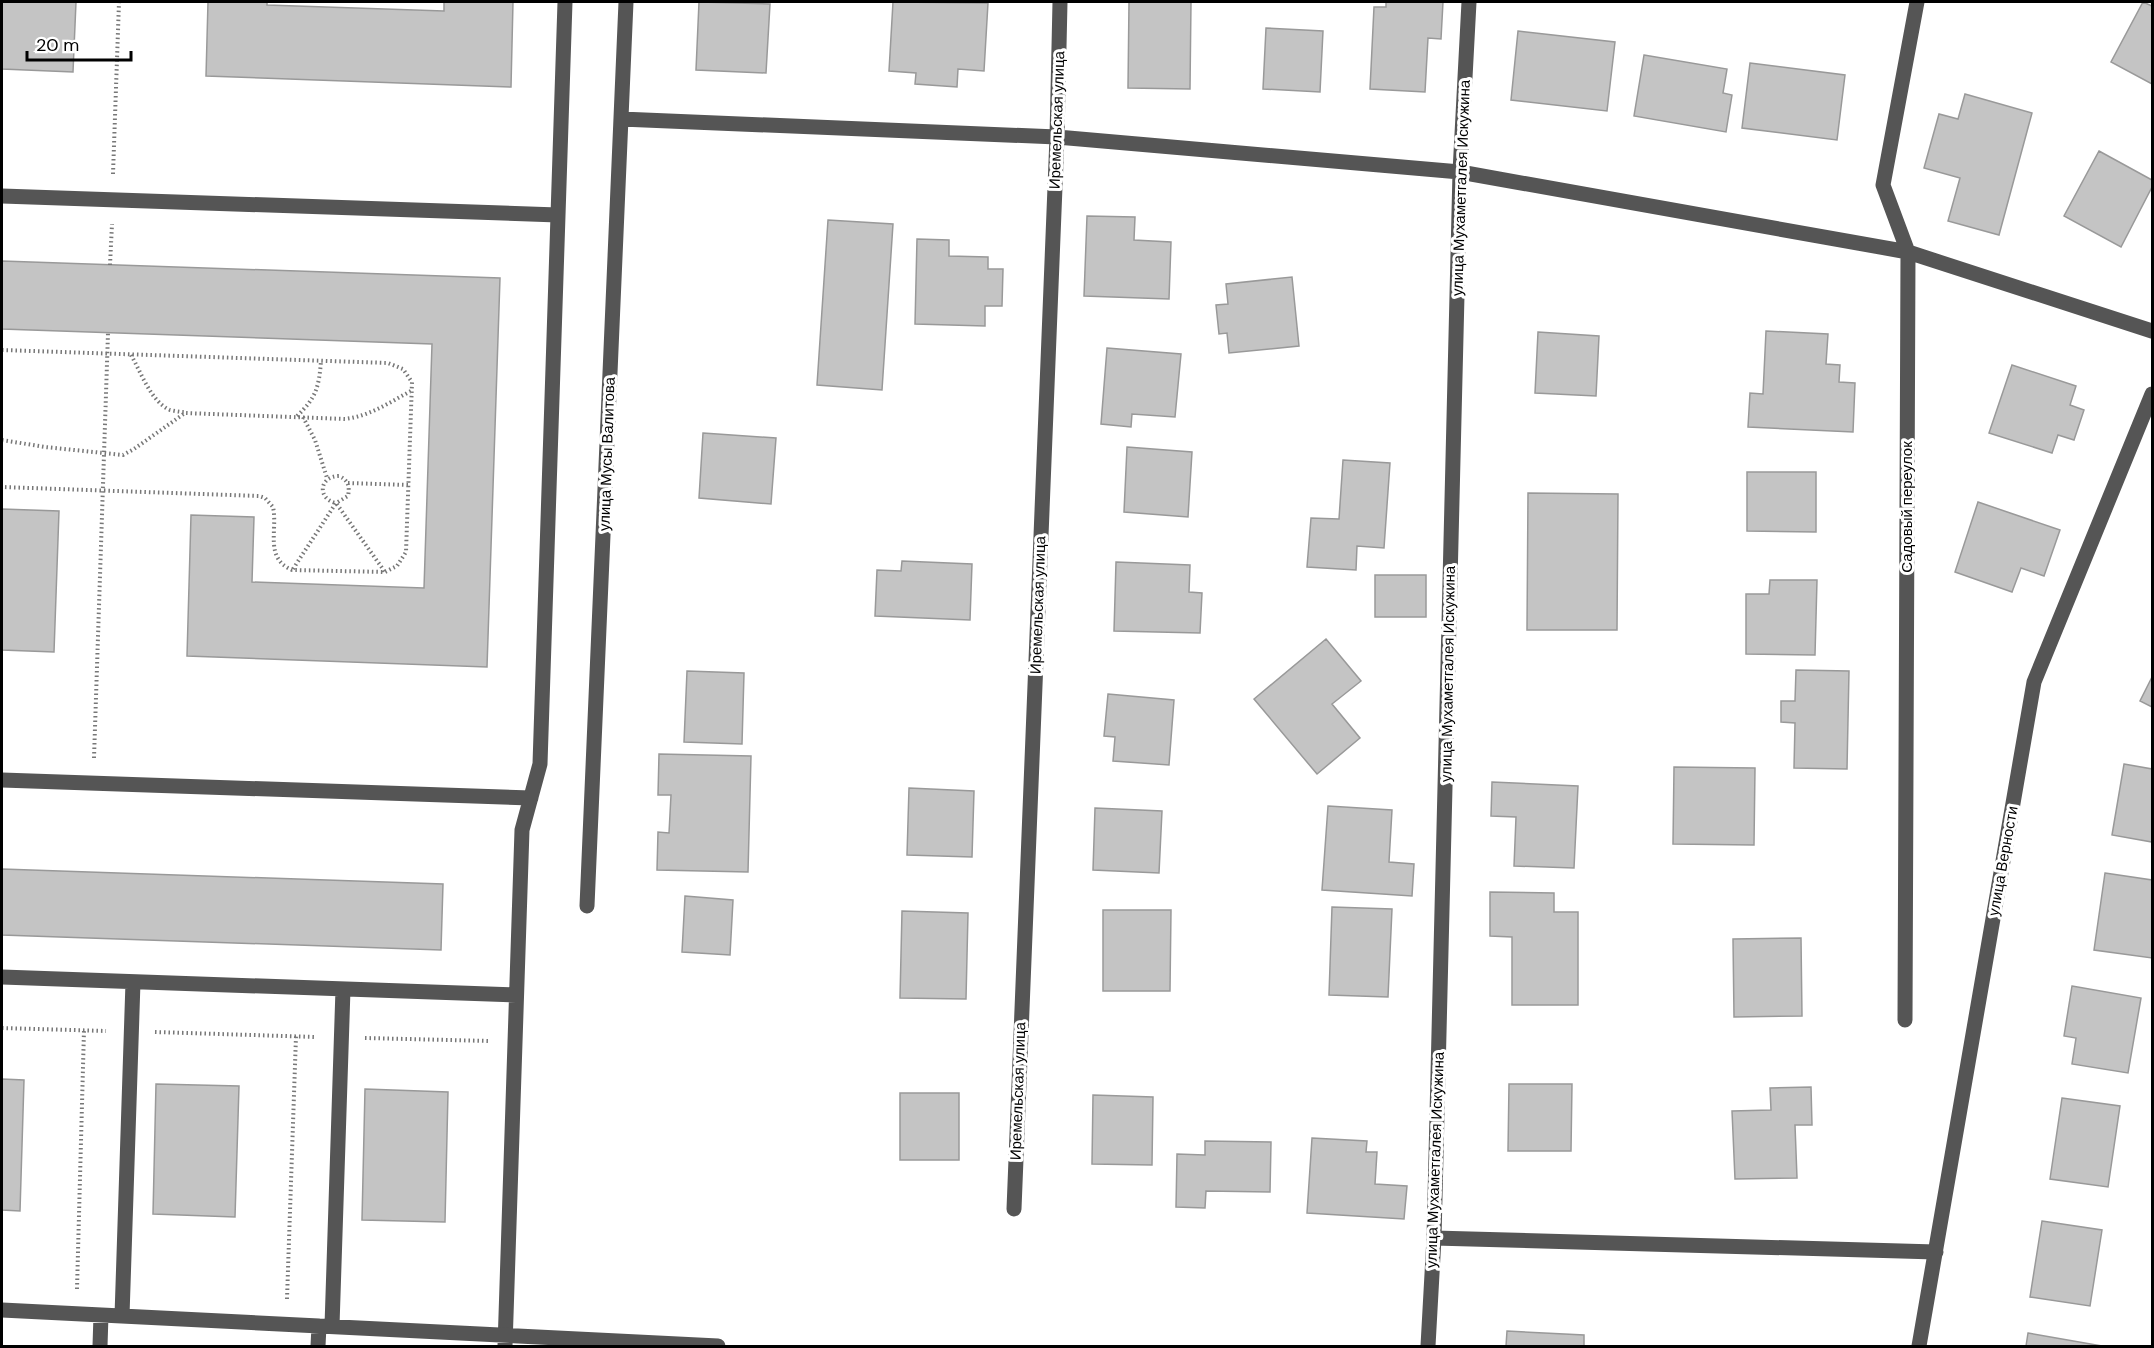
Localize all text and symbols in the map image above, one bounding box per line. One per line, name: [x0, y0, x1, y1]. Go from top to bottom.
scale bar: [27, 24, 130, 62]
text: 20 m: [36, 33, 79, 57]
street label: Иремельская улица: [1045, 50, 1069, 189]
street label: улица Мухаметгалея Искужина: [1447, 79, 1475, 297]
street label: улица Мусы Валитова: [594, 376, 620, 531]
street label: Садовый переулок: [1897, 441, 1917, 573]
street label: Иремельская улица: [1026, 535, 1050, 674]
street label: улица Мухаметгалея Искужина: [1436, 565, 1460, 782]
street label: улица Верности: [1983, 804, 2023, 918]
street label: Иремельская улица: [1006, 1021, 1030, 1160]
street label: улица Мухаметгалея Искужина: [1421, 1051, 1449, 1269]

